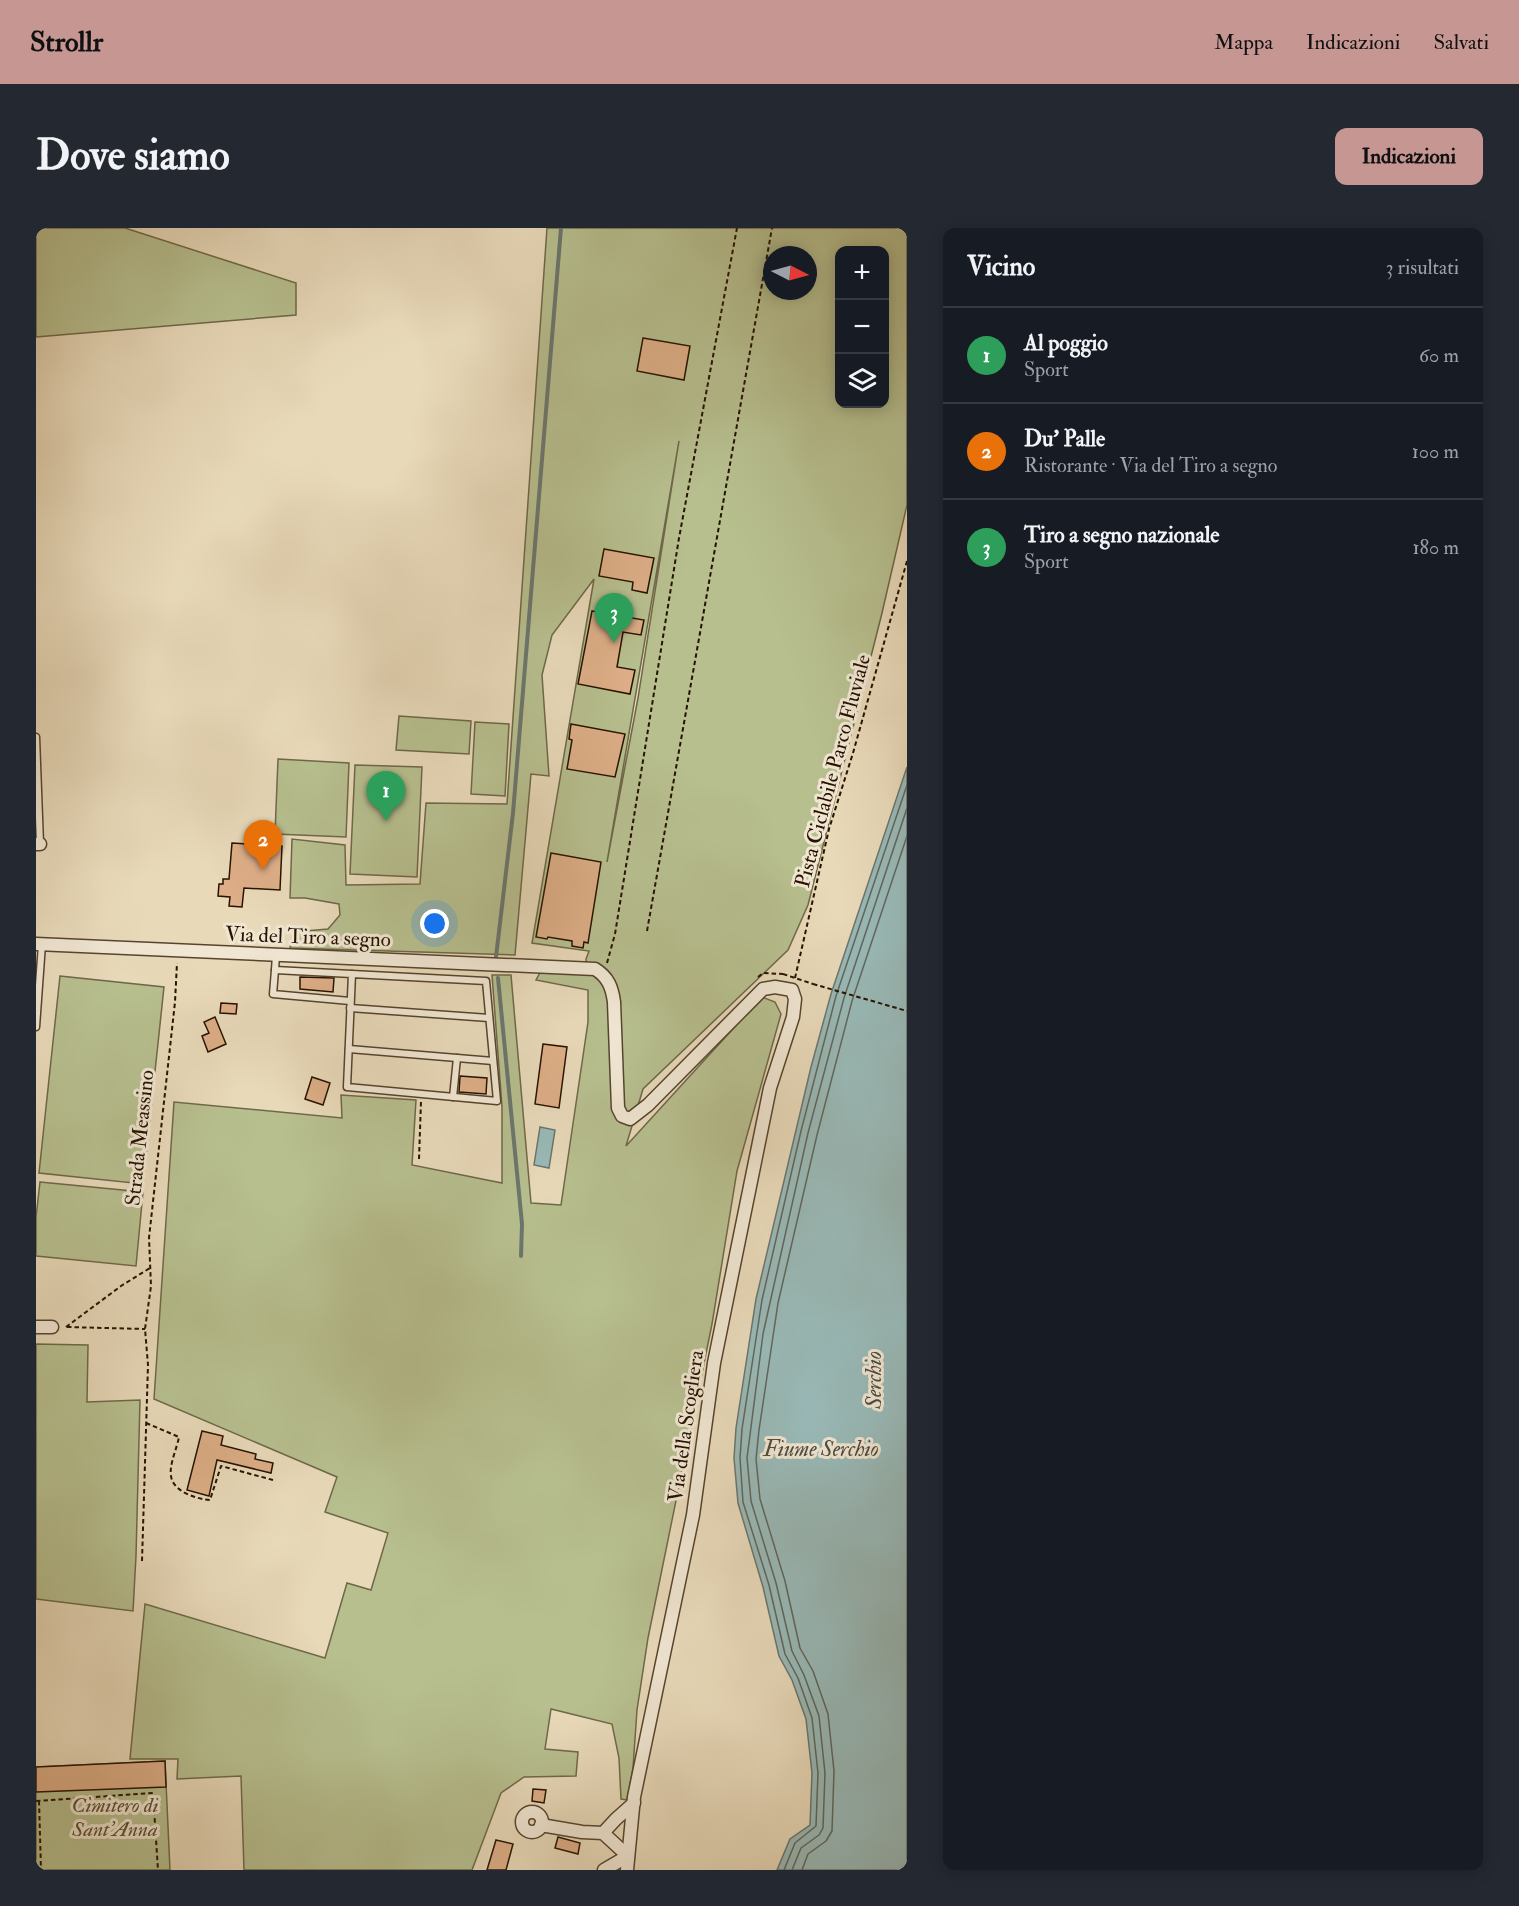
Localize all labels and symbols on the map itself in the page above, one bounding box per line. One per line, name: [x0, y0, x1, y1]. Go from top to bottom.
north arrow: [763, 246, 817, 300]
pin: 3: [594, 594, 634, 643]
street label: Pista Ciclabile Parco Fluviale: [789, 651, 877, 890]
pin: 1: [366, 772, 406, 821]
pin: 2: [244, 820, 282, 870]
your location: [420, 909, 449, 938]
street label: Via del Tiro a segno: [225, 921, 391, 953]
street label: Strada Meassino: [119, 1069, 161, 1207]
street label: Via della Scogliera: [662, 1348, 710, 1504]
water label: Serchio: [860, 1351, 888, 1410]
water label: Fiume Serchio: [762, 1435, 879, 1463]
park label: Cimitero di Sant'Anna: [71, 1792, 159, 1843]

